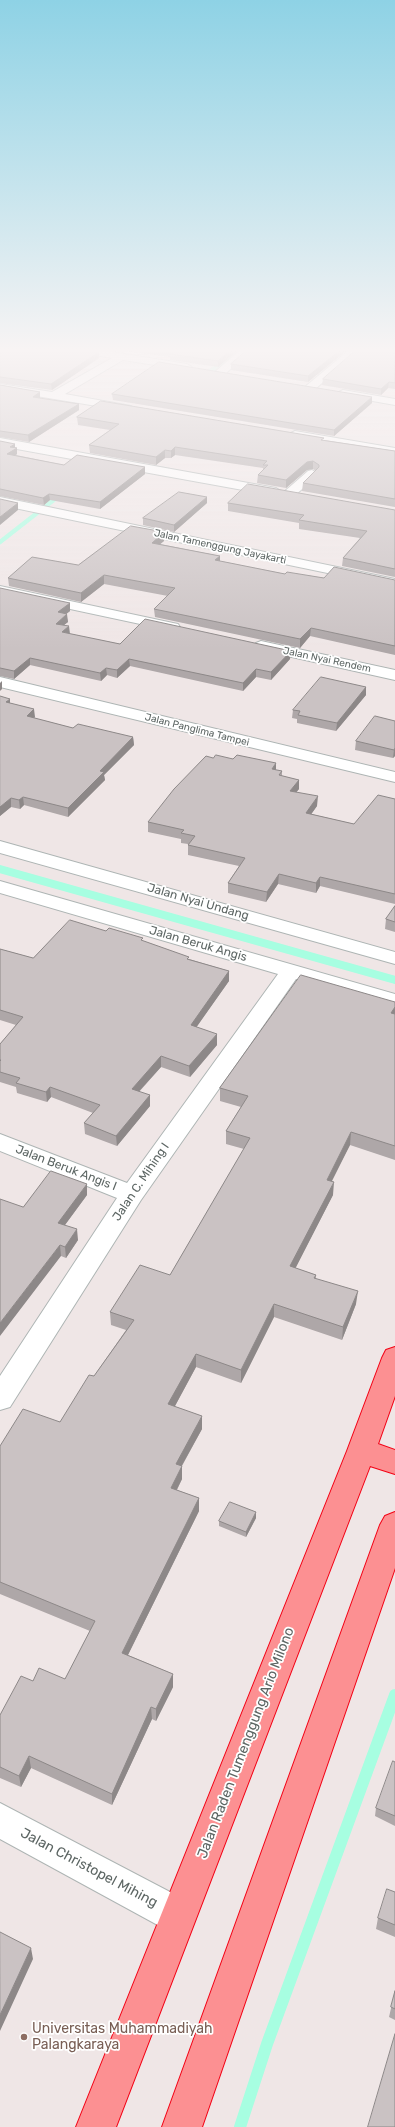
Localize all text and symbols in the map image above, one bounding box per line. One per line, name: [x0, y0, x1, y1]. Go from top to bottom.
street label: Jalan Tamenggung Jayakarti: [153, 527, 287, 567]
street label: Jalan Nyai Rendem: [282, 645, 372, 675]
street label: Jalan Panglima Tampei: [144, 711, 250, 749]
street label: Jalan Nyai Undang: [146, 881, 250, 923]
street label: Jalan Beruk Angis: [147, 923, 249, 965]
street label: Jalan C. Mihing I: [110, 1140, 172, 1224]
street label: Jalan Beruk Angis I: [13, 1142, 119, 1194]
street label: Jalan Raden Tumenggung Ario Milono: [194, 1625, 298, 1861]
street label: Jalan Christopel Mihing: [17, 1825, 161, 1911]
place label: Universitas Muhammadiyah Palangkaraya: [32, 2021, 212, 2054]
marker: Universitas Muhammadiyah Palangkaraya: [19, 2032, 29, 2042]

